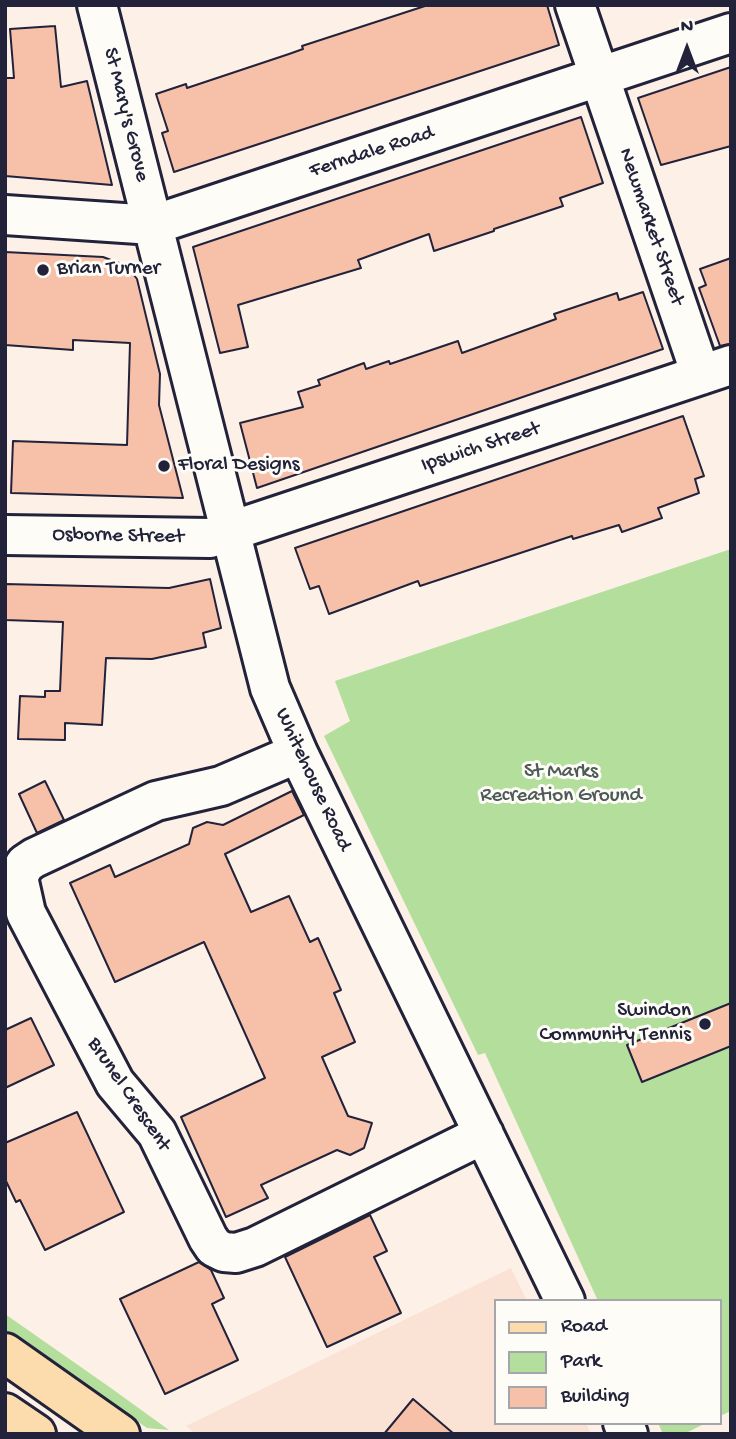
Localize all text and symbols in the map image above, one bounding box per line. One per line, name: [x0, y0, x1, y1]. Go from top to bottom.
north arrow: [652, 14, 722, 84]
text: N: [681, 16, 693, 39]
street label: St Mary's Grove: [96, 45, 154, 185]
street label: Ferndale Road: [307, 121, 437, 185]
street label: Newmarket Street: [611, 145, 689, 309]
place label: Brian Turner: [57, 257, 160, 283]
marker: Brian Turner: [35, 262, 51, 278]
street label: Ipswich Street: [418, 417, 544, 479]
place label: Floral Designs: [178, 453, 299, 479]
marker: Floral Designs: [156, 458, 172, 474]
street label: Osborne Street: [52, 523, 184, 551]
street label: Whitehouse Road: [268, 705, 356, 855]
park label: St Marks Recreation Ground: [480, 760, 642, 810]
place label: Swindon Community Tennis: [539, 999, 691, 1049]
marker: Swindon Community Tennis: [697, 1016, 713, 1032]
street label: Brunel Crescent: [81, 1033, 175, 1157]
legend: [494, 1299, 722, 1425]
text: Road: [561, 1315, 607, 1340]
text: Park: [561, 1350, 601, 1375]
text: Building: [561, 1385, 630, 1410]

